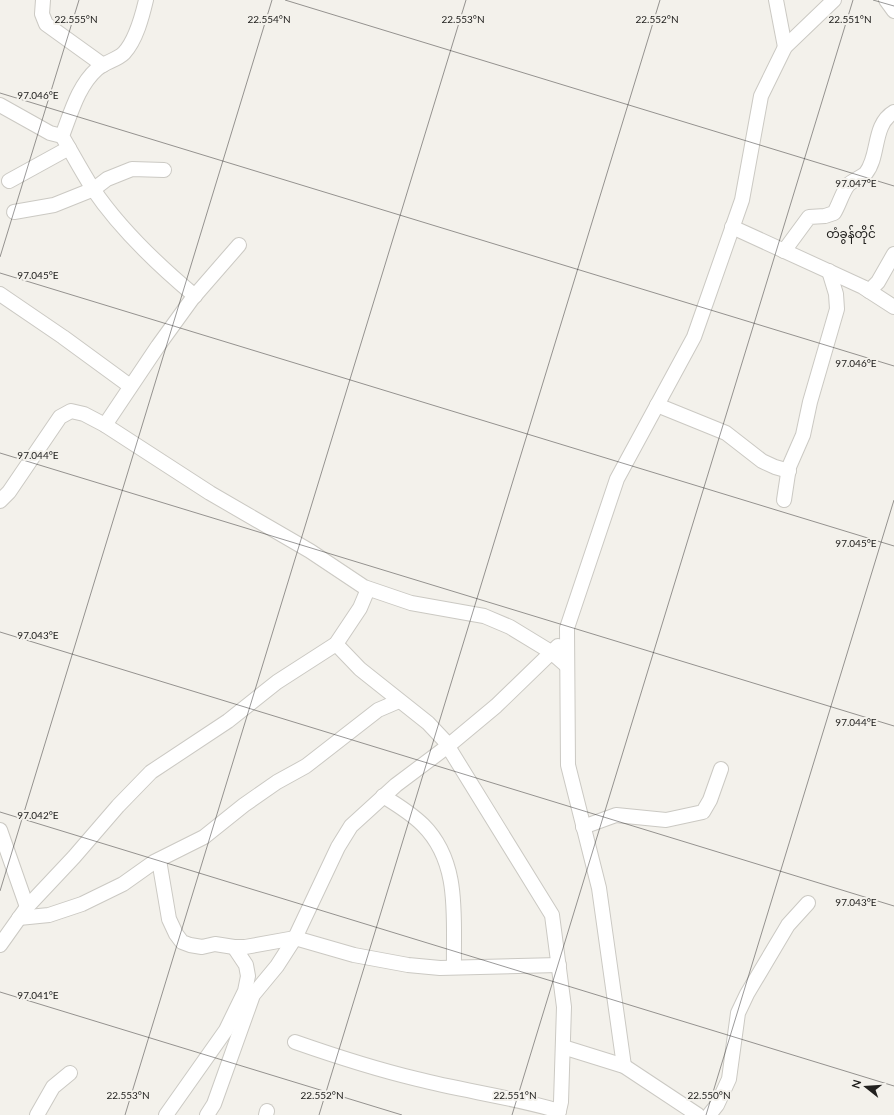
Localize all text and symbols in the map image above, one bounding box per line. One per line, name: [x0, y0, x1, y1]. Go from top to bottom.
text: 22.555°N: [54, 13, 98, 25]
text: 22.554°N: [247, 13, 291, 25]
text: 22.553°N: [441, 13, 485, 25]
text: 22.552°N: [635, 13, 679, 25]
text: 22.551°N: [828, 13, 872, 25]
text: 97.046°E: [17, 89, 59, 101]
text: 97.047°E: [835, 177, 877, 189]
district label: တံခွန်တိုင်: [826, 225, 876, 244]
text: 97.045°E: [17, 269, 59, 281]
text: 97.046°E: [835, 357, 877, 369]
text: 97.044°E: [17, 449, 59, 461]
text: 97.045°E: [835, 537, 877, 549]
text: 97.043°E: [17, 629, 59, 641]
text: 97.044°E: [835, 716, 877, 728]
text: 97.042°E: [17, 809, 59, 821]
text: 97.043°E: [835, 896, 877, 908]
text: 97.041°E: [17, 989, 59, 1001]
north arrow: [846, 1067, 886, 1107]
text: N: [849, 1078, 863, 1090]
text: 22.553°N: [106, 1089, 150, 1101]
text: 22.552°N: [300, 1089, 344, 1101]
text: 22.551°N: [493, 1089, 537, 1101]
text: 22.550°N: [687, 1089, 731, 1101]

